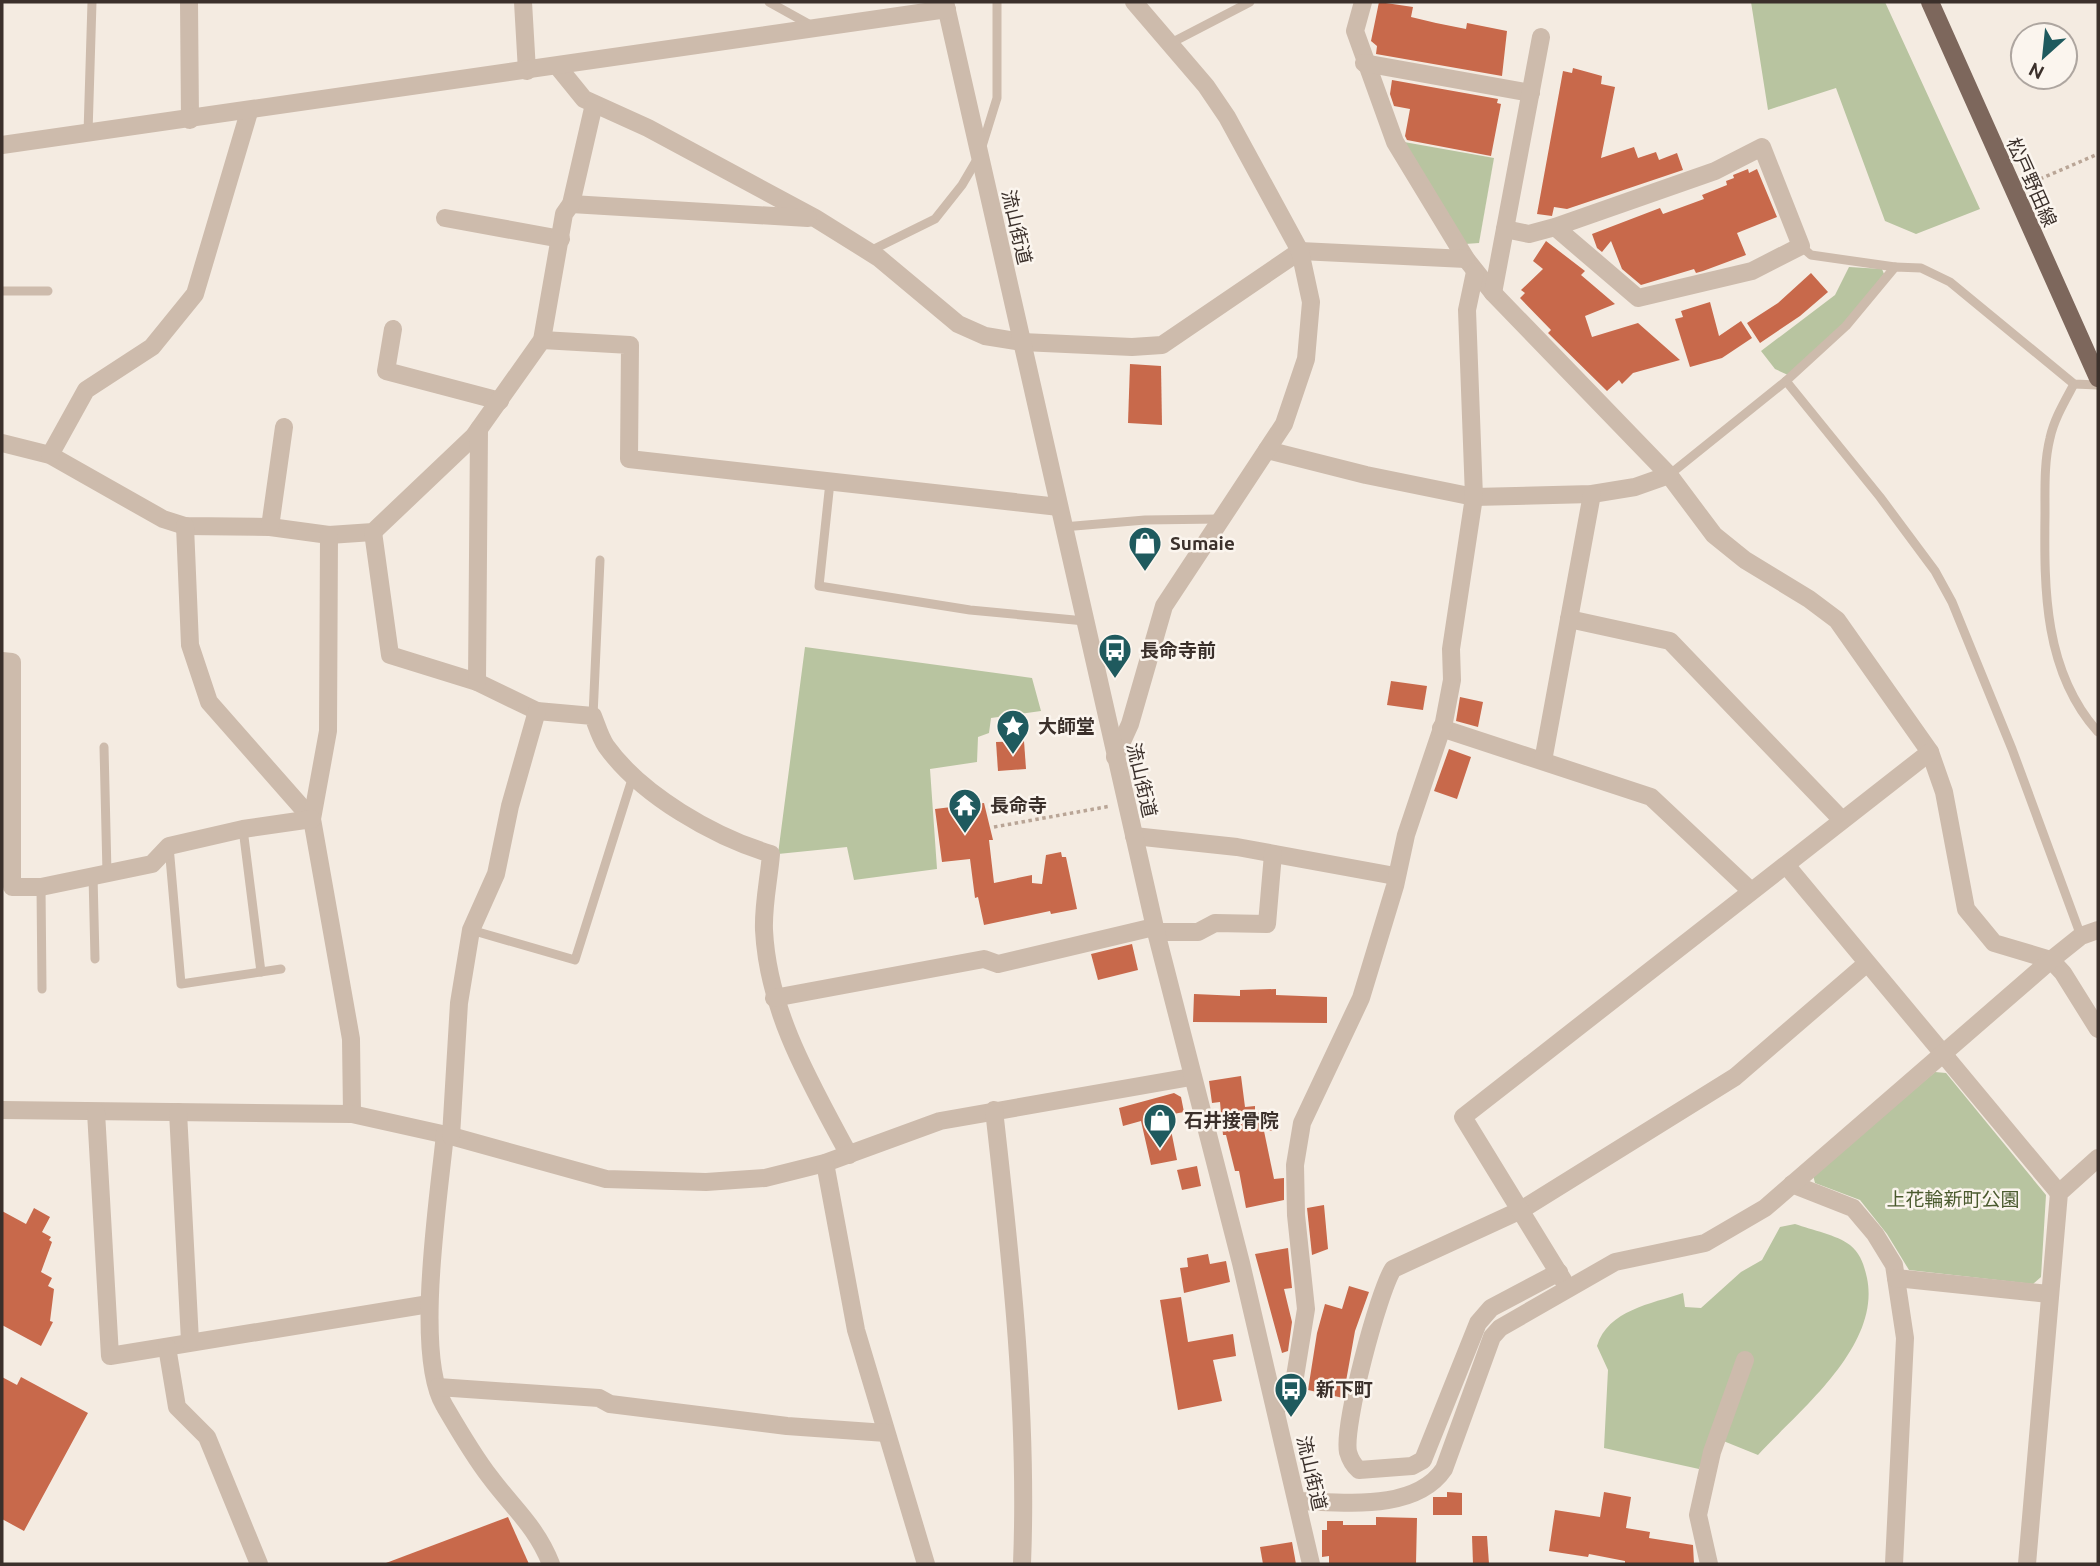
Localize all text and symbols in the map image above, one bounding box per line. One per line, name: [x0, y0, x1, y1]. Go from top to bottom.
north arrow: [2009, 21, 2079, 91]
text: N: [2025, 58, 2048, 84]
street label: 松戸野田線: [2003, 134, 2061, 230]
street label: 流山街道: [998, 187, 1036, 267]
shop icon: Sumaie: [1126, 524, 1164, 573]
place label: Sumaie: [1170, 532, 1235, 554]
bus stop icon: 長命寺前: [1096, 631, 1134, 680]
place label: 長命寺前: [1140, 639, 1216, 661]
place icon: 大師堂: [994, 707, 1032, 756]
place label: 大師堂: [1038, 715, 1095, 737]
street label: 流山街道: [1123, 740, 1161, 820]
temple icon: 長命寺: [946, 786, 984, 835]
place label: 長命寺: [990, 794, 1047, 816]
shop icon: 石井接骨院: [1141, 1101, 1179, 1150]
place label: 石井接骨院: [1184, 1109, 1279, 1131]
park label: 上花輪新町公園: [1886, 1188, 2020, 1210]
bus stop icon: 新下町: [1272, 1370, 1310, 1419]
place label: 新下町: [1316, 1378, 1373, 1400]
street label: 流山街道: [1293, 1433, 1331, 1513]

